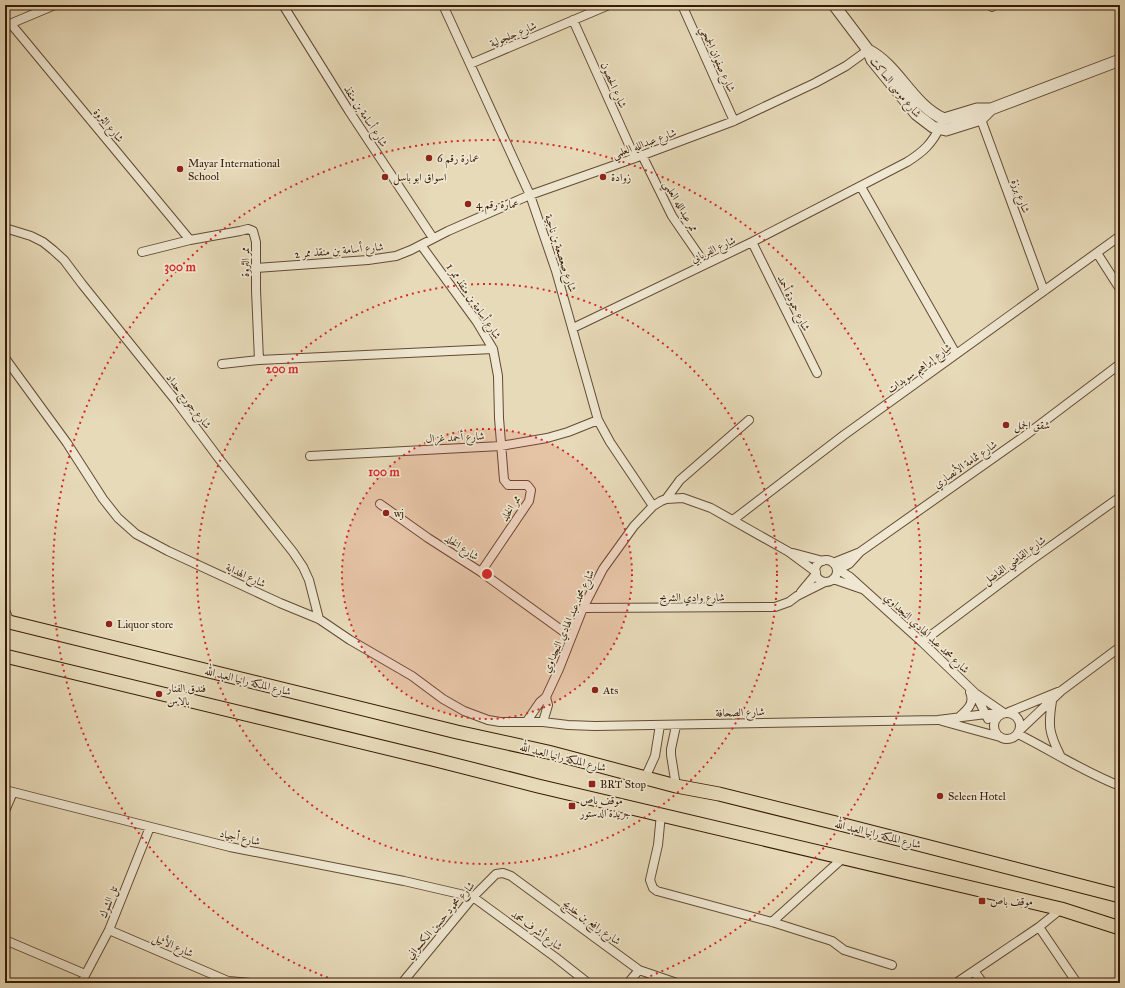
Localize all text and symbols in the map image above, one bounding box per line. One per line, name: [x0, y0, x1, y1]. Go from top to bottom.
street label: شارع جلجولية: [488, 19, 540, 53]
street label: شارع صفوان الجمحي: [694, 24, 738, 96]
street label: شارع موسى الساكت: [865, 55, 924, 122]
street label: شارع الحصون: [595, 60, 629, 111]
street label: شارع أسامة بن منقذ: [338, 82, 392, 151]
street label: شارع الثروة: [88, 106, 127, 147]
street label: شارع عبدالله العلمي: [610, 126, 679, 165]
place label: عمارة رقم 6: [437, 152, 480, 169]
marker: عمارة رقم 6: [424, 153, 434, 163]
place label: Mayar International School: [188, 157, 280, 183]
marker: Mayar International School: [175, 164, 185, 174]
place label: اسواق ابو باسل: [393, 171, 446, 186]
place label: زوادة: [611, 171, 631, 184]
marker: اسواق ابو باسل: [380, 172, 390, 182]
marker: زوادة: [598, 172, 608, 182]
street label: شارع برزة: [1006, 177, 1033, 216]
street label: ممر عبدالله العلمي: [657, 178, 700, 236]
place label: عمارة رقم 4: [476, 198, 519, 215]
marker: عمارة رقم 4: [463, 199, 473, 209]
street label: شارع صعصعة بن ناجية: [539, 213, 579, 295]
street label: شارع الفريابي: [689, 233, 739, 268]
street label: شارع أسامة بن منقذ ممر 2: [294, 238, 384, 264]
street label: ممر الثروة: [239, 247, 253, 277]
text: 300 m: [164, 260, 197, 275]
street label: شارع أسامة بن منقذ ممر 1: [441, 260, 505, 343]
street label: شارع حمودة أحمد: [772, 272, 814, 335]
street label: شارع إبراهيم سويدات: [884, 341, 956, 399]
text: 200 m: [266, 362, 299, 376]
street label: شارع جورج حداد: [160, 371, 214, 434]
place label: شقق الجمل: [1014, 419, 1050, 434]
marker: شقق الجمل: [1001, 420, 1011, 430]
street label: شارع أحمد غزال: [425, 427, 485, 449]
street label: شارع ثمامة الأنصاري: [930, 436, 1001, 494]
text: 100 m: [368, 465, 401, 479]
street label: ممر الخلد: [498, 493, 524, 524]
place label: wj: [394, 507, 404, 520]
marker: wj: [381, 508, 391, 518]
street label: شارع الخلد: [441, 532, 481, 566]
street label: شارع القاضي الفاضل: [980, 533, 1051, 591]
street label: شارع الهداية: [222, 561, 268, 593]
centre of rings: [480, 567, 494, 581]
street label: شارع محمد عبد الهادي النجداوي: [540, 568, 600, 676]
street label: شارع وادي الشريح: [659, 591, 725, 607]
street label: شارع محمد عبد الهادي النجداوي: [879, 591, 972, 678]
place label: Liquor store: [117, 618, 174, 632]
marker: Liquor store: [104, 619, 114, 629]
street label: شارع الملكة رانيا العبد الله: [203, 662, 293, 701]
place label: فندق الفنار بالاس: [166, 682, 206, 708]
place label: Ats: [602, 684, 618, 697]
marker: Ats: [590, 685, 600, 695]
marker: فندق الفنار بالاس: [154, 689, 164, 699]
street label: شارع الصحافة: [715, 705, 765, 723]
street label: شارع الملكة رانيا العبد الله: [518, 738, 608, 777]
place label: BRT Stop: [600, 778, 647, 791]
marker: BRT Stop: [587, 779, 597, 789]
place label: Seleen Hotel: [948, 790, 1006, 803]
marker: Seleen Hotel: [935, 791, 945, 801]
place label: موقف باص جريدة الدستور: [579, 794, 631, 820]
marker: موقف باص جريدة الدستور: [567, 801, 577, 811]
street label: شارع الملكة رانيا العبد الله: [833, 815, 923, 854]
street label: شارع أجياد: [218, 825, 262, 851]
street label: شارع محمود حسين الكسواني: [403, 879, 480, 964]
street label: تل الشوك: [96, 884, 123, 921]
place label: موقف باص: [990, 895, 1033, 908]
marker: موقف باص: [977, 896, 987, 906]
street label: شارع رافع بن خديج: [558, 897, 623, 950]
street label: شارع أشرف محمد: [507, 906, 566, 956]
street label: شارع الأثيل: [149, 929, 196, 963]

